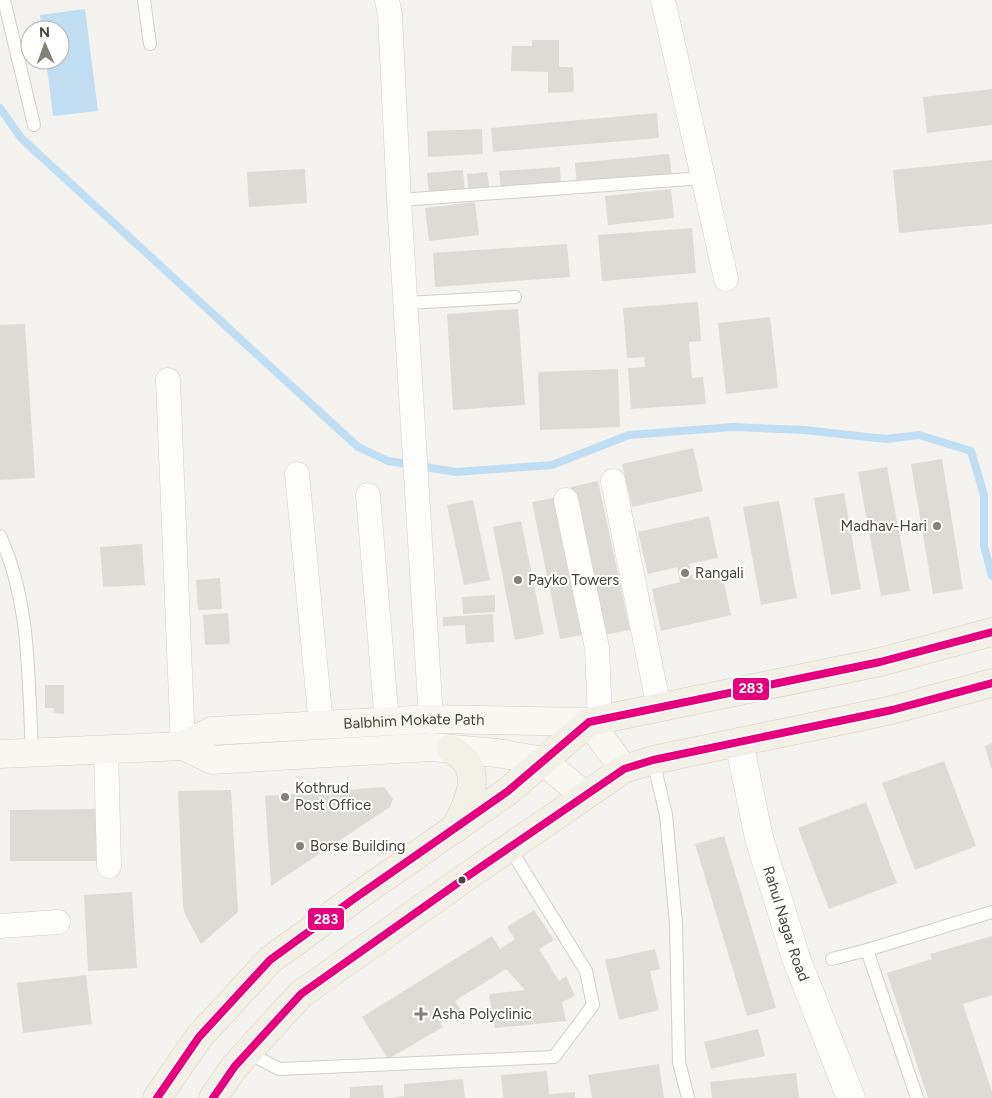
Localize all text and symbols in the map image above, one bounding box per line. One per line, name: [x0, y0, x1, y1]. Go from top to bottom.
north arrow: [20, 20, 70, 70]
text: N: [39, 24, 50, 41]
place label: Madhav-Hari: [840, 517, 927, 535]
marker: Madhav-Hari: [931, 520, 943, 532]
place label: Rangali: [695, 564, 744, 582]
marker: Rangali: [679, 567, 691, 579]
place label: Payko Towers: [528, 571, 619, 589]
marker: Payko Towers: [512, 574, 524, 586]
line badge: 283: [732, 677, 770, 701]
text: 283: [739, 680, 763, 697]
street label: Balbhim Mokate Path: [343, 710, 485, 733]
place label: Kothrud Post Office: [295, 779, 371, 814]
marker: Kothrud Post Office: [279, 791, 291, 803]
place label: Borse Building: [310, 837, 406, 855]
marker: Borse Building: [294, 840, 306, 852]
street label: Rahul Nagar Road: [759, 864, 813, 984]
unlabelled marker: [457, 875, 467, 885]
line badge: 283: [307, 907, 345, 931]
text: 283: [314, 911, 338, 928]
place label: Asha Polyclinic: [432, 1005, 532, 1023]
marker: Asha Polyclinic: [414, 1007, 428, 1021]

